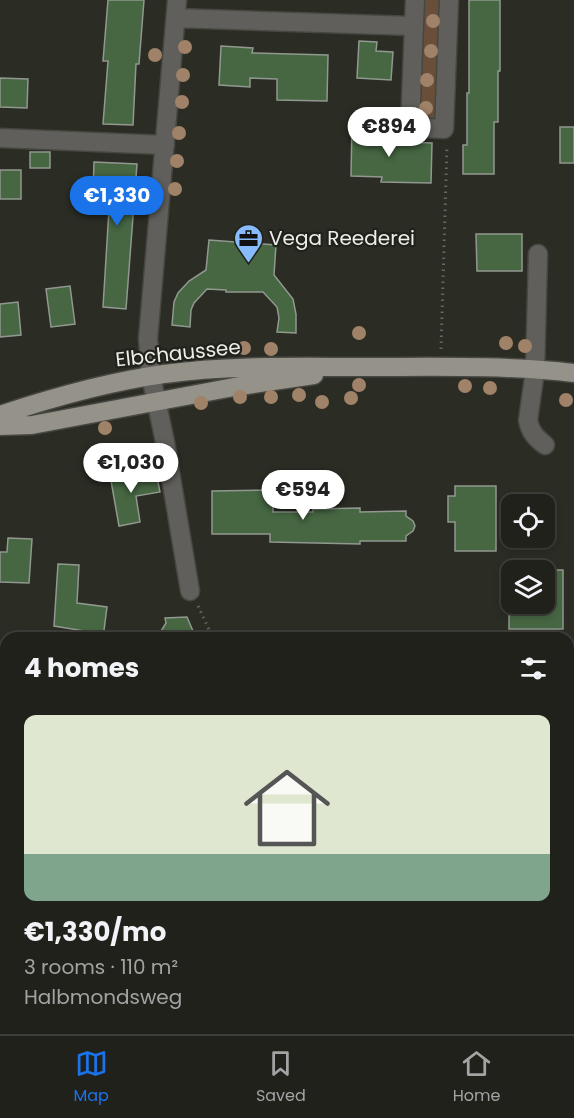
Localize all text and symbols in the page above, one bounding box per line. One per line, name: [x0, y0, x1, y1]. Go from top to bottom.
pin: €894: [353, 107, 425, 158]
text: €894: [362, 112, 416, 140]
pin: €1,330: [68, 176, 166, 227]
text: €1,330: [84, 181, 150, 209]
office icon: Vega Reederei: [232, 222, 264, 264]
place label: Vega Reederei: [269, 224, 415, 252]
street label: Elbchaussee: [114, 333, 242, 373]
pin: €1,030: [82, 443, 180, 494]
text: €1,030: [97, 448, 165, 476]
pin: €594: [267, 470, 339, 521]
text: €594: [276, 475, 330, 503]
map controls: [501, 494, 555, 614]
button: locate: [501, 494, 555, 548]
button: layers: [501, 560, 555, 614]
text: 4 homes: [24, 650, 139, 686]
icon: filters: [517, 652, 550, 685]
icon: home: [233, 754, 341, 862]
text: €1,330/mo: [24, 914, 166, 950]
text: 3 rooms · 110 m²: [24, 953, 178, 981]
text: Halbmondsweg: [24, 983, 182, 1011]
tab: Map: [73, 1047, 109, 1108]
tab: Saved: [256, 1047, 306, 1108]
tab: Home: [453, 1047, 500, 1108]

